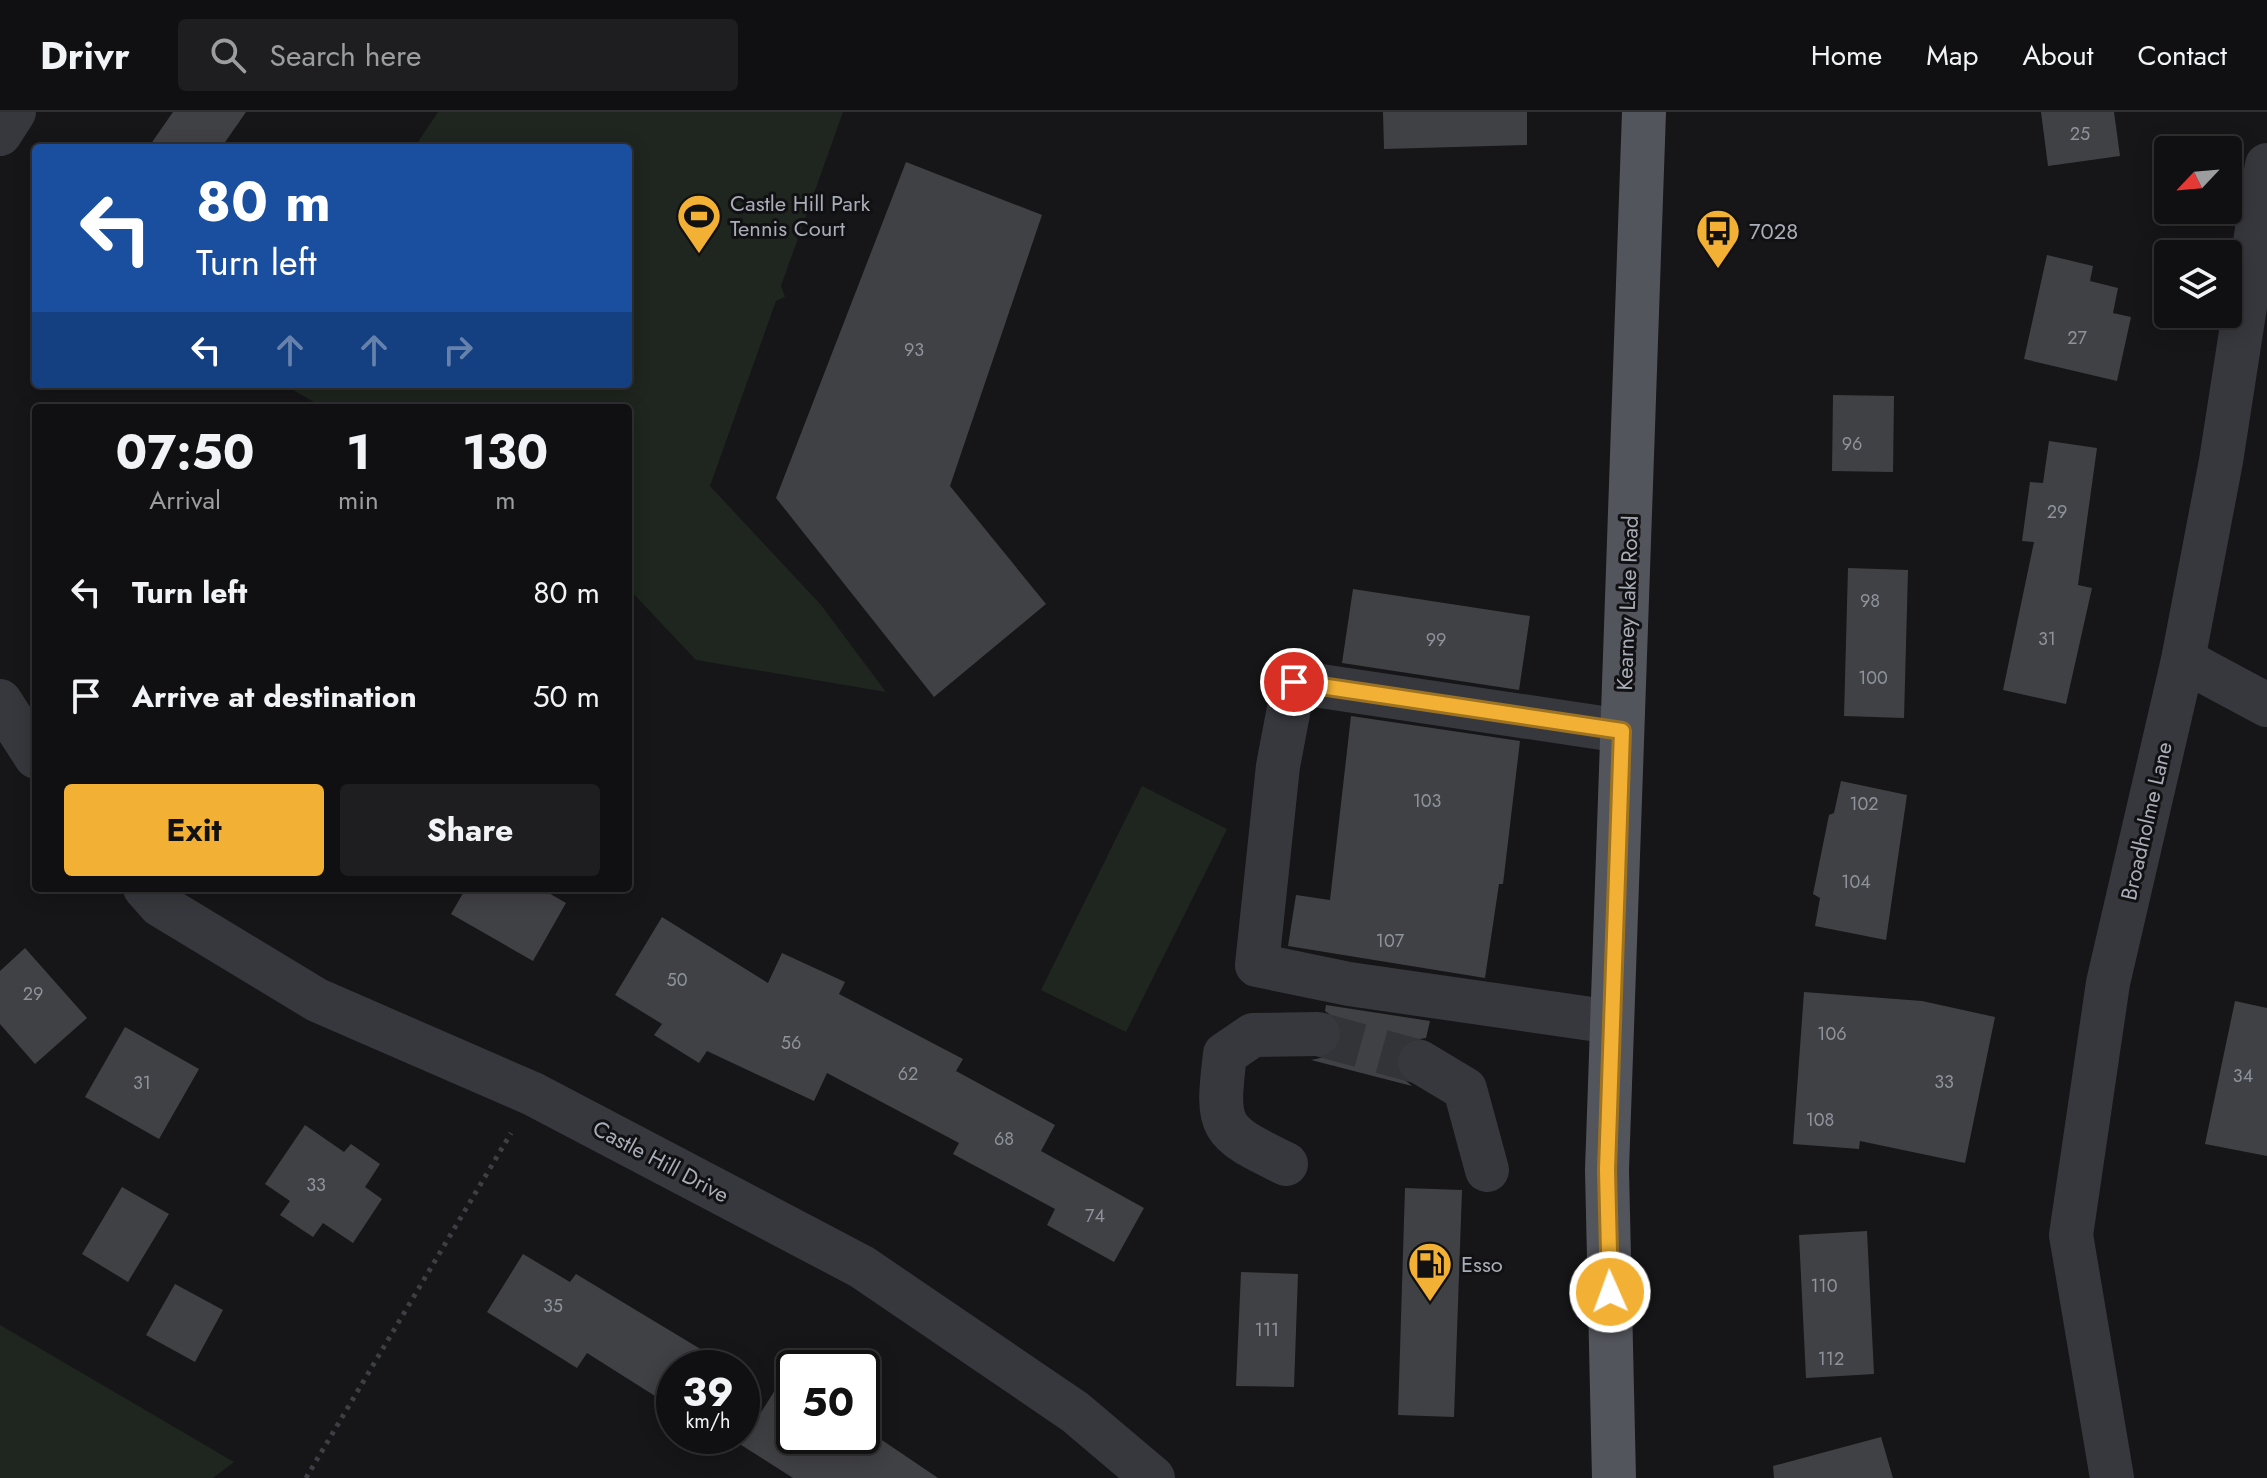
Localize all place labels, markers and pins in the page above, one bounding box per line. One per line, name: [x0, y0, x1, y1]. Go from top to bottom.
place label: Castle Hill Park Tennis Court: [730, 187, 870, 244]
sports icon: Castle Hill Park Tennis Court: [675, 192, 723, 255]
bus stop icon: 7028: [1694, 207, 1742, 270]
place label: 7028: [1749, 215, 1798, 247]
pin: [1260, 648, 1328, 716]
fuel station icon: Esso: [1406, 1240, 1454, 1303]
place label: Esso: [1461, 1248, 1503, 1280]

